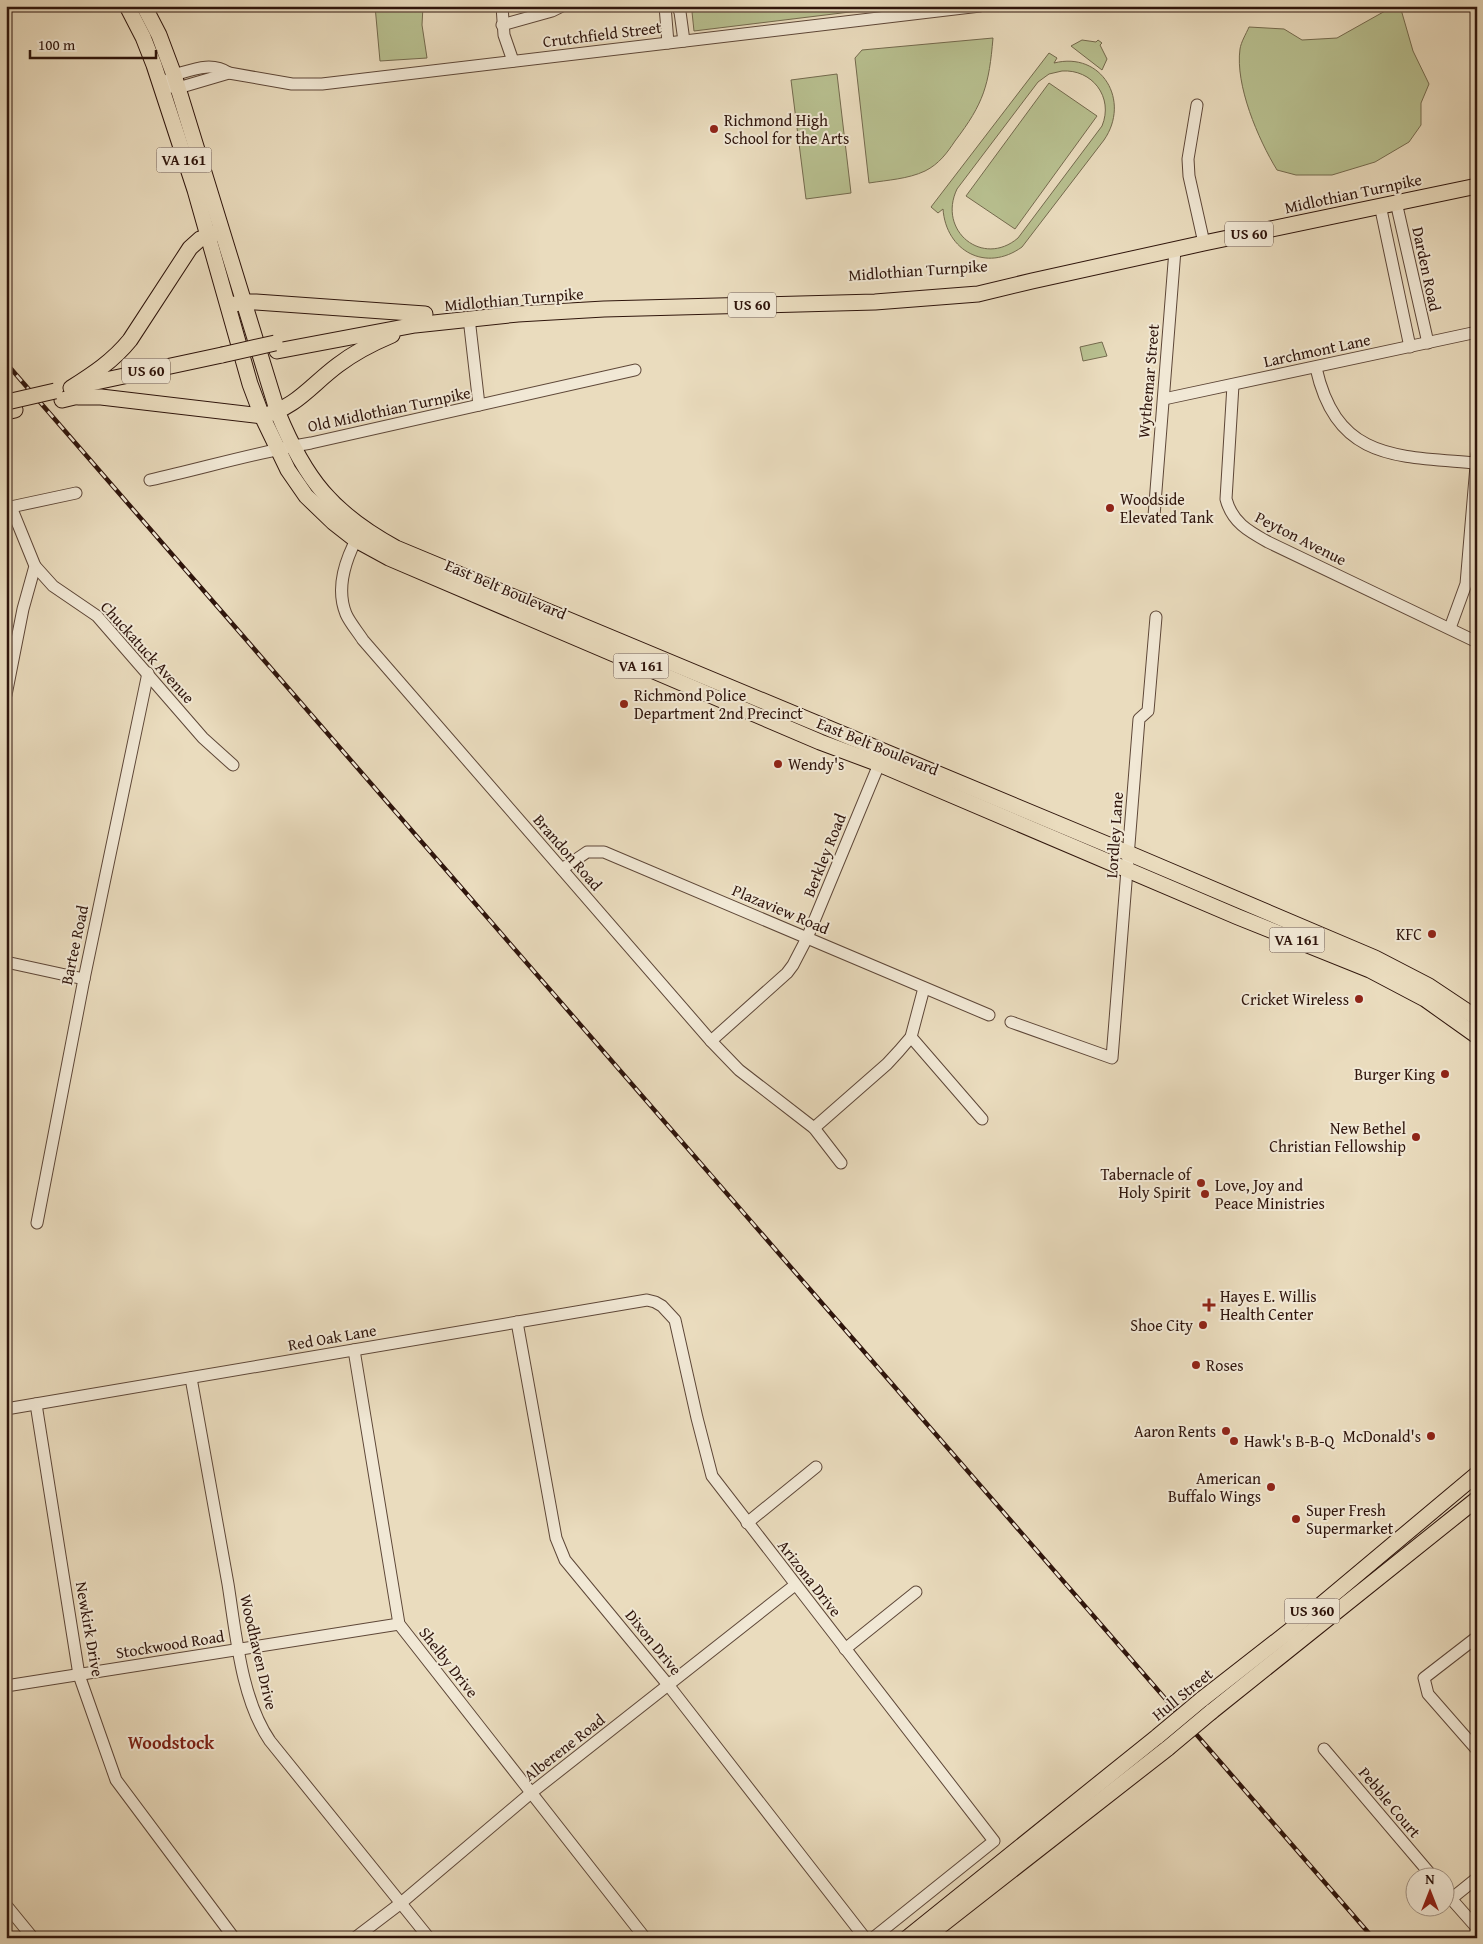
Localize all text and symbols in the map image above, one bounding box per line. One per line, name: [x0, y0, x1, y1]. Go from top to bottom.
street label: Crutchfield Street: [541, 15, 663, 53]
scale bar: [30, 28, 156, 60]
text: 100 m: [38, 34, 76, 55]
place label: Richmond High School for the Arts: [724, 108, 849, 150]
marker: Richmond High School for the Arts: [708, 123, 720, 135]
road number: VA 161: [156, 148, 212, 172]
street label: Midlothian Turnpike: [1282, 167, 1424, 219]
road number: US 60: [1225, 222, 1273, 246]
street label: Darden Road: [1406, 225, 1448, 314]
street label: Midlothian Turnpike: [848, 253, 988, 287]
street label: Midlothian Turnpike: [443, 281, 585, 317]
road number: US 60: [728, 292, 776, 318]
street label: Wythemar Street: [1131, 322, 1165, 439]
street label: Larchmont Lane: [1261, 327, 1373, 373]
road number: US 60: [122, 358, 170, 384]
street label: Old Midlothian Turnpike: [305, 380, 473, 438]
place label: Woodside Elevated Tank: [1120, 487, 1214, 529]
marker: Woodside Elevated Tank: [1104, 502, 1116, 514]
street label: Peyton Avenue: [1251, 505, 1351, 571]
street label: East Belt Boulevard: [442, 553, 571, 626]
street label: Chuckatuck Avenue: [95, 595, 201, 709]
road number: VA 161: [614, 654, 668, 678]
place label: Richmond Police Department 2nd Precinct: [634, 683, 803, 725]
marker: Richmond Police Department 2nd Precinct: [618, 698, 630, 710]
street label: East Belt Boulevard: [813, 711, 943, 782]
place label: Wendy's: [788, 752, 844, 776]
marker: Wendy's: [772, 758, 784, 770]
street label: Lordley Lane: [1099, 791, 1129, 879]
street label: Brandon Road: [528, 808, 608, 896]
street label: Berkley Road: [796, 809, 852, 900]
street label: Plazaview Road: [729, 878, 834, 940]
street label: Bartee Road: [54, 902, 94, 987]
place label: KFC: [1396, 922, 1422, 946]
road number: VA 161: [1270, 928, 1324, 952]
marker: KFC: [1426, 928, 1438, 940]
place label: Cricket Wireless: [1241, 987, 1349, 1011]
marker: Cricket Wireless: [1353, 993, 1365, 1005]
place label: Burger King: [1354, 1062, 1435, 1086]
marker: Burger King: [1439, 1068, 1451, 1080]
place label: New Bethel Christian Fellowship: [1269, 1116, 1407, 1158]
marker: New Bethel Christian Fellowship: [1410, 1131, 1422, 1143]
place label: Tabernacle of Holy Spirit: [1100, 1162, 1193, 1204]
place label: Love, Joy and Peace Ministries: [1215, 1173, 1325, 1215]
marker: Tabernacle of Holy Spirit: [1195, 1177, 1207, 1189]
marker: Love, Joy and Peace Ministries: [1199, 1188, 1211, 1200]
place label: Hayes E. Willis Health Center: [1220, 1284, 1317, 1326]
marker: Hayes E. Willis Health Center: [1202, 1298, 1216, 1312]
place label: Shoe City: [1130, 1313, 1193, 1337]
street label: Red Oak Lane: [286, 1317, 378, 1357]
marker: Shoe City: [1197, 1319, 1209, 1331]
place label: Roses: [1206, 1353, 1244, 1377]
marker: Roses: [1190, 1359, 1202, 1371]
place label: Aaron Rents: [1134, 1419, 1216, 1443]
place label: McDonald's: [1343, 1424, 1421, 1448]
marker: Aaron Rents: [1220, 1425, 1232, 1437]
place label: Hawk's B-B-Q: [1244, 1429, 1336, 1453]
marker: McDonald's: [1425, 1430, 1437, 1442]
marker: Hawk's B-B-Q: [1228, 1435, 1240, 1447]
place label: American Buffalo Wings: [1168, 1466, 1261, 1508]
marker: American Buffalo Wings: [1265, 1481, 1277, 1493]
place label: Super Fresh Supermarket: [1306, 1498, 1394, 1540]
marker: Super Fresh Supermarket: [1290, 1513, 1302, 1525]
street label: Arizona Drive: [772, 1534, 848, 1622]
street label: Newkirk Drive: [70, 1580, 110, 1678]
street label: Woodhaven Drive: [234, 1592, 284, 1712]
road number: US 360: [1284, 1598, 1340, 1624]
street label: Dixon Drive: [620, 1604, 688, 1680]
street label: Shelby Drive: [414, 1621, 484, 1703]
street label: Stockwood Road: [114, 1624, 226, 1664]
street label: Hull Street: [1146, 1662, 1218, 1726]
street label: Alberene Road: [518, 1707, 610, 1786]
district label: Woodstock: [128, 1729, 215, 1756]
street label: Pebble Court: [1353, 1761, 1427, 1843]
north arrow: [1406, 1866, 1456, 1916]
text: N: [1425, 1869, 1435, 1889]

